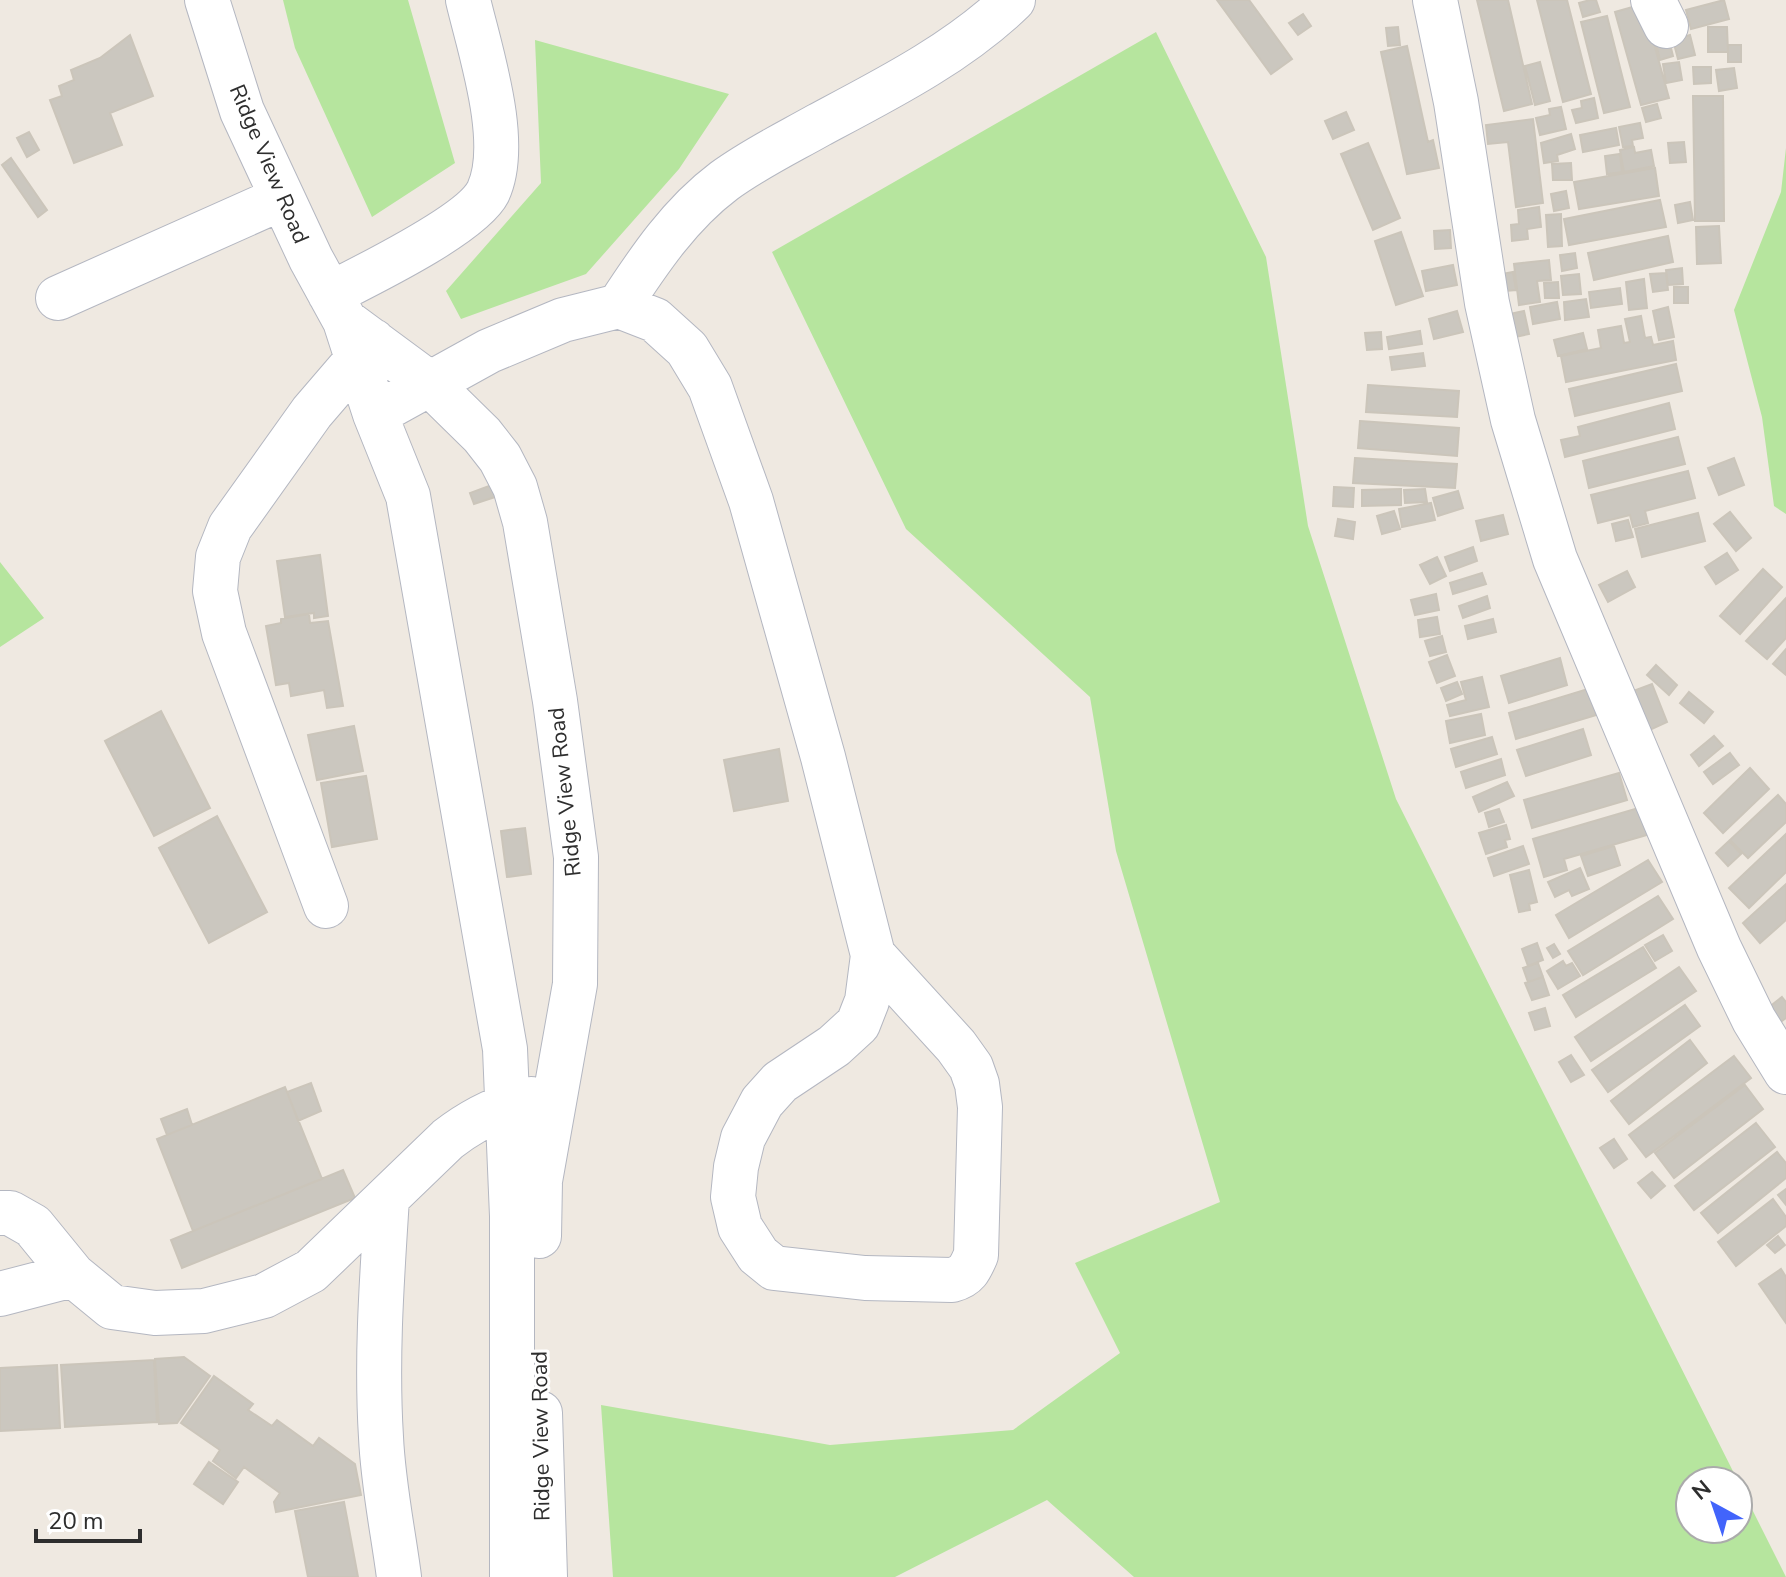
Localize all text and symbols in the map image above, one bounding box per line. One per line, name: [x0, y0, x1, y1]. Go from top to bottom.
street label: Ridge View Road: [222, 80, 316, 248]
street label: Ridge View Road: [541, 706, 589, 878]
street label: Ridge View Road: [525, 1351, 557, 1521]
north arrow: [1674, 1465, 1754, 1545]
text: N: [1686, 1474, 1718, 1507]
scale bar: [36, 1493, 140, 1543]
text: 20 m: [48, 1505, 104, 1537]

